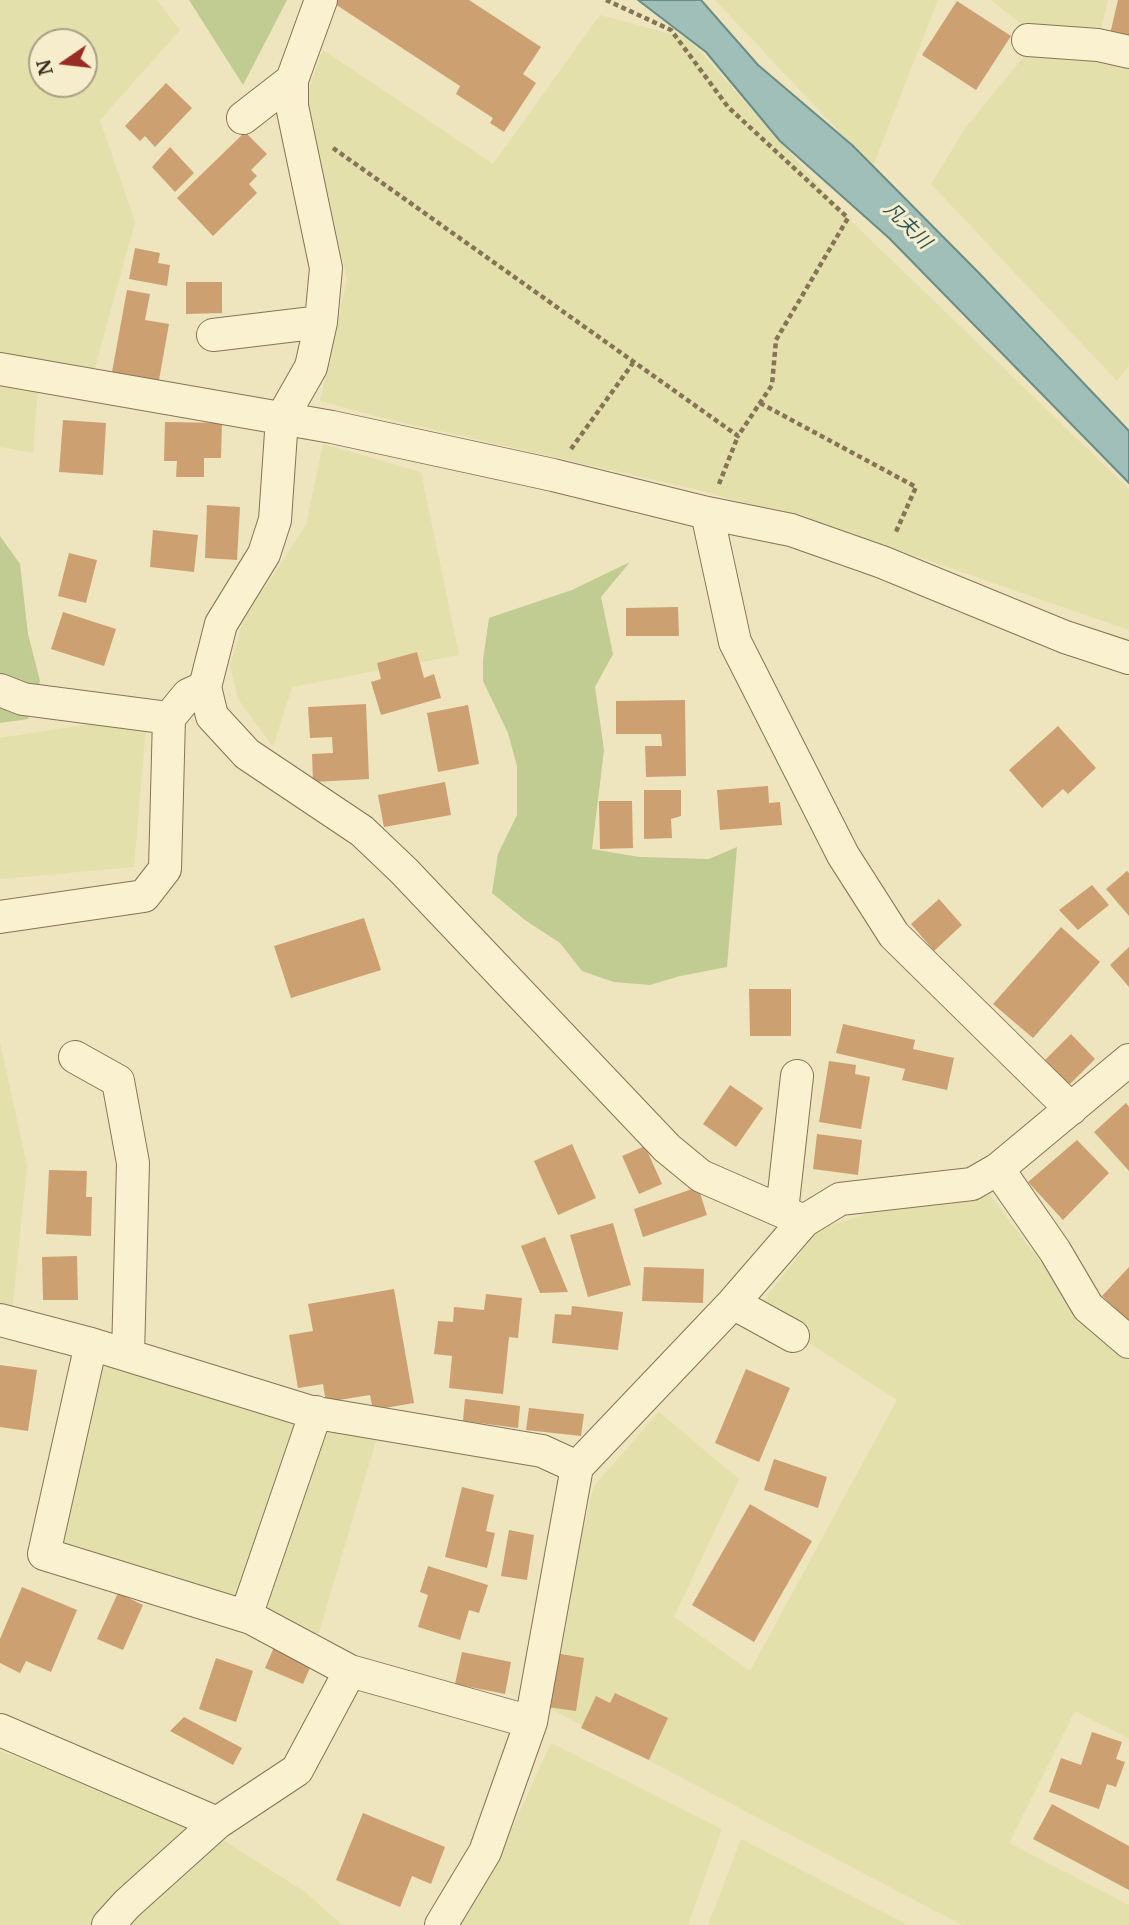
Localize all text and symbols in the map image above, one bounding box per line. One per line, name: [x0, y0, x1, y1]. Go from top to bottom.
north arrow: [28, 28, 98, 98]
text: N: [31, 57, 58, 78]
water label: 凡夫川: [879, 198, 935, 254]

